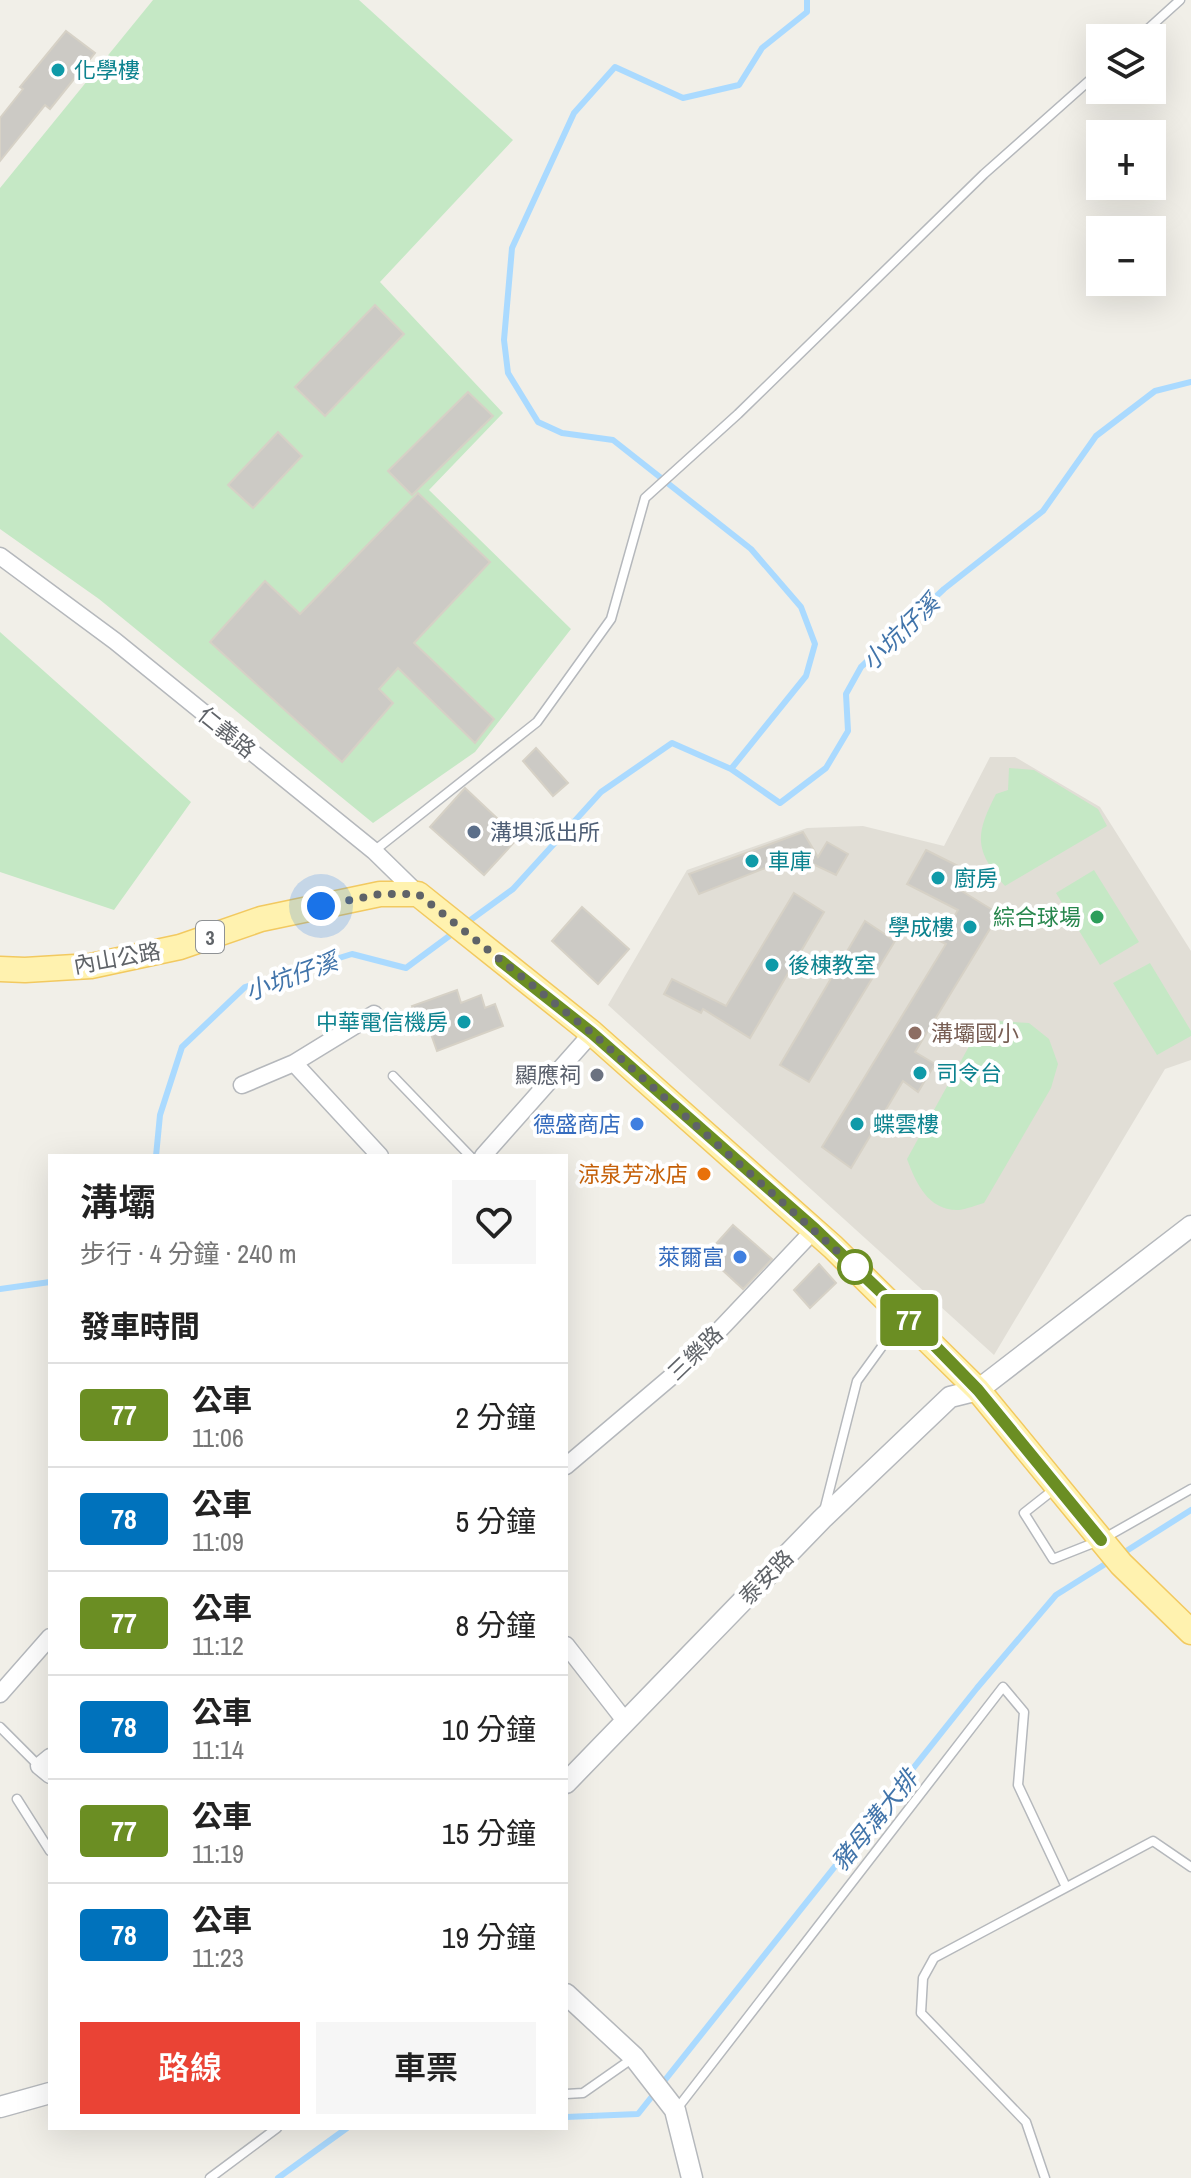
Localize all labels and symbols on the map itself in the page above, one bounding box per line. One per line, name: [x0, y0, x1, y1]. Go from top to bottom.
place label: 化學樓: [74, 55, 140, 85]
marker: 化學樓: [49, 61, 67, 79]
water label: 小坑仔溪: [854, 585, 948, 677]
street label: 仁義路: [192, 700, 262, 764]
place label: 溝埧派出所: [490, 817, 600, 847]
marker: 溝埧派出所: [465, 823, 483, 841]
place label: 車庫: [768, 846, 812, 876]
marker: 車庫: [743, 852, 761, 870]
place label: 廚房: [954, 863, 998, 893]
marker: 廚房: [929, 869, 947, 887]
your location: [301, 886, 341, 926]
place label: 綜合球場: [993, 902, 1081, 932]
marker: 綜合球場: [1088, 908, 1106, 926]
place label: 學成樓: [888, 912, 954, 942]
marker: 學成樓: [961, 918, 979, 936]
road number: 3: [196, 921, 224, 953]
street label: 內山公路: [71, 936, 163, 980]
water label: 小坑仔溪: [240, 944, 344, 1007]
place label: 後棟教室: [788, 950, 876, 980]
marker: 後棟教室: [763, 956, 781, 974]
place label: 中華電信機房: [316, 1007, 448, 1037]
marker: 中華電信機房: [455, 1013, 473, 1031]
place label: 溝壩國小: [931, 1018, 1019, 1048]
marker: 溝壩國小: [906, 1024, 924, 1042]
place label: 司令台: [936, 1058, 1002, 1088]
place label: 顯應祠: [515, 1060, 581, 1090]
marker: 司令台: [911, 1064, 929, 1082]
marker: 顯應祠: [588, 1066, 606, 1084]
place label: 德盛商店: [533, 1109, 621, 1139]
place label: 蝶雲樓: [873, 1109, 939, 1139]
marker: 德盛商店: [628, 1115, 646, 1133]
marker: 蝶雲樓: [848, 1115, 866, 1133]
place label: 涼泉芳冰店: [578, 1159, 688, 1189]
marker: 涼泉芳冰店: [695, 1165, 713, 1183]
place label: 萊爾富: [658, 1242, 724, 1272]
marker: 萊爾富: [731, 1248, 749, 1266]
unlabelled marker: [838, 1250, 872, 1284]
line badge: 77: [873, 1294, 945, 1346]
street label: 三樂路: [661, 1319, 729, 1387]
street label: 泰安路: [732, 1543, 800, 1611]
water label: 豬母溝大排: [824, 1761, 926, 1877]

